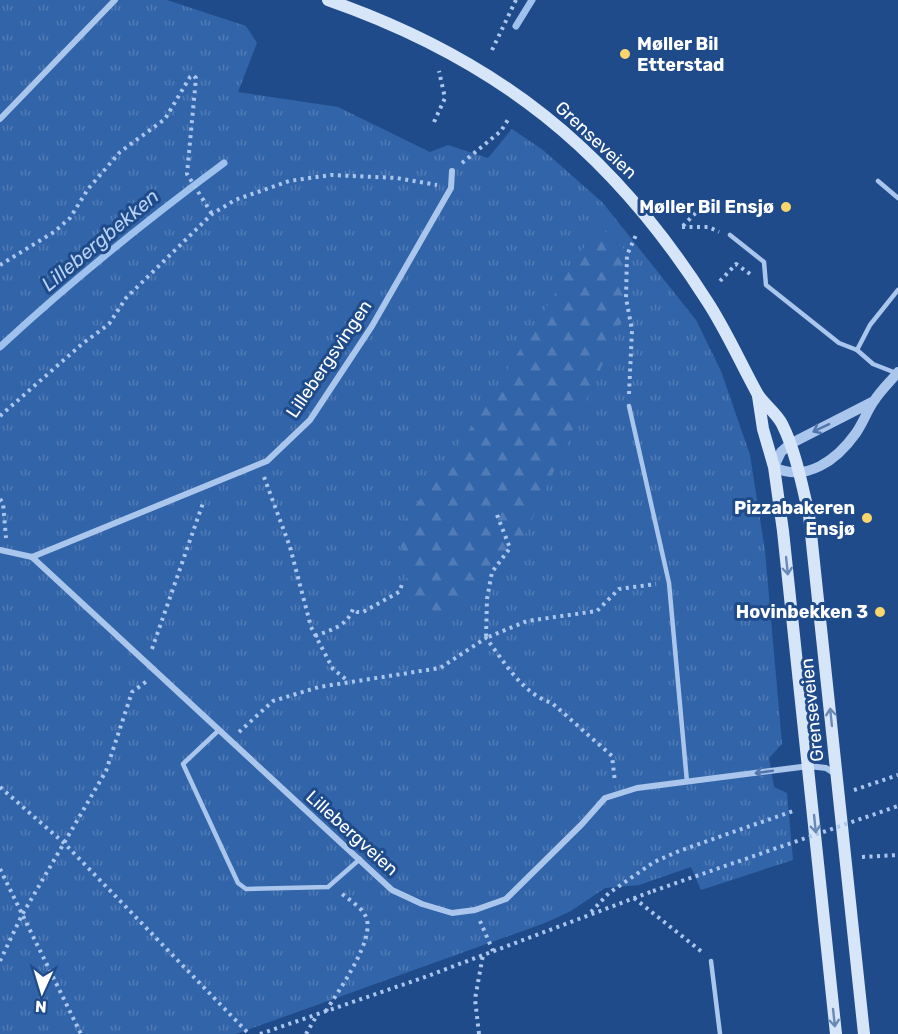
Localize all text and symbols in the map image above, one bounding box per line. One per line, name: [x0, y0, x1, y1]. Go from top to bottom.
place label: Møller Bil Etterstad: [637, 33, 724, 76]
marker: Møller Bil Etterstad: [618, 47, 632, 61]
street label: Grenseveien: [550, 97, 642, 183]
water label: Lillebergbekken: [36, 184, 164, 296]
place label: Møller Bil Ensjø: [639, 196, 774, 218]
marker: Møller Bil Ensjø: [779, 200, 793, 214]
street label: Lillebergsvingen: [281, 296, 377, 422]
one-way arrow: [813, 422, 831, 434]
place label: Pizzabakeren Ensjø: [734, 497, 855, 540]
marker: Pizzabakeren Ensjø: [860, 511, 874, 525]
one-way arrow: [782, 556, 793, 576]
place label: Hovinbekken 3: [736, 601, 868, 623]
marker: Hovinbekken 3: [873, 605, 887, 619]
street label: Grenseveien: [796, 657, 828, 763]
one-way arrow: [825, 707, 836, 727]
one-way arrow: [755, 766, 774, 777]
street label: Lillebergveien: [301, 786, 403, 880]
one-way arrow: [810, 813, 821, 833]
north arrow: [12, 962, 72, 1022]
text: N: [35, 997, 47, 1016]
one-way arrow: [829, 1007, 840, 1027]

